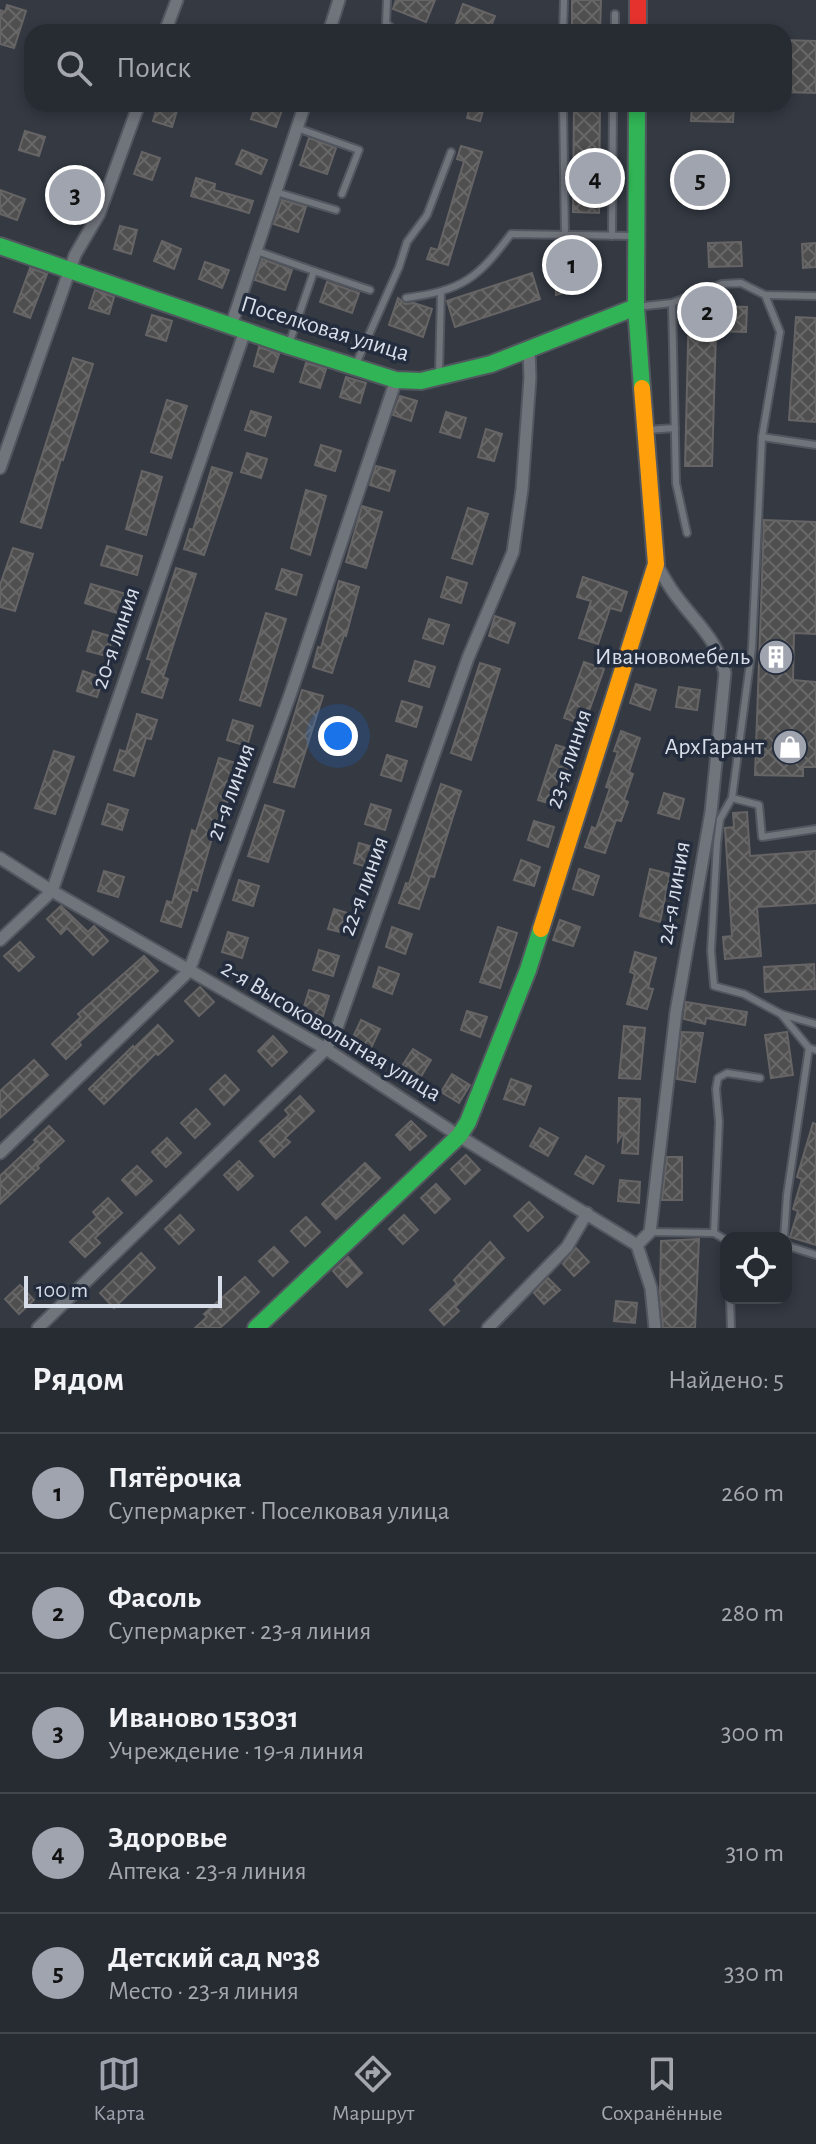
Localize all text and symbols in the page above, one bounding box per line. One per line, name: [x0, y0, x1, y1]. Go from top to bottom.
search box: [24, 24, 792, 112]
icon: search: [52, 46, 96, 90]
text: Поиск: [116, 53, 191, 83]
pin: 4: [569, 148, 621, 208]
pin: 5: [674, 150, 726, 210]
pin: 3: [49, 165, 101, 225]
pin: 1: [546, 235, 598, 295]
pin: 2: [681, 282, 733, 342]
street label: Поселковая улица: [238, 292, 412, 366]
street label: 20-я линия: [87, 584, 145, 692]
building icon: Ивановомебель: [757, 638, 795, 676]
place label: Ивановомебель: [595, 645, 750, 669]
street label: 23-я линия: [542, 706, 596, 812]
your location: [318, 716, 358, 756]
shop icon: АрхГарант: [771, 728, 809, 766]
place label: АрхГарант: [665, 735, 764, 759]
street label: 21-я линия: [202, 740, 260, 844]
street label: 22-я линия: [335, 833, 393, 939]
street label: 24-я линия: [653, 839, 695, 947]
street label: 2-я Высоковольтная улица: [217, 956, 445, 1106]
map controls: [720, 1232, 792, 1304]
button: locate: [720, 1232, 792, 1304]
scale bar: [24, 1272, 222, 1308]
text: 100 m: [36, 1279, 88, 1301]
text: Рядом: [32, 1363, 124, 1397]
text: Найдено: 5: [668, 1367, 784, 1393]
text: Пятёрочка: [108, 1463, 242, 1493]
text: 1: [53, 1480, 63, 1506]
text: 260 m: [721, 1480, 784, 1506]
text: Супермаркет · Поселковая улица: [108, 1498, 450, 1524]
text: Фасоль: [108, 1583, 201, 1613]
text: 2: [52, 1600, 64, 1626]
text: 280 m: [721, 1600, 784, 1626]
text: Супермаркет · 23-я линия: [108, 1618, 371, 1644]
text: Иваново 153031: [108, 1703, 299, 1733]
text: 3: [52, 1720, 64, 1746]
text: 300 m: [721, 1720, 784, 1746]
text: Учреждение · 19-я линия: [108, 1738, 364, 1764]
text: Здоровье: [108, 1823, 227, 1853]
text: 4: [51, 1840, 65, 1866]
text: 310 m: [726, 1840, 784, 1866]
text: Аптека · 23-я линия: [108, 1858, 306, 1884]
text: Детский сад №38: [108, 1943, 321, 1973]
text: 5: [52, 1960, 64, 1986]
text: 330 m: [724, 1960, 784, 1986]
text: Место · 23-я линия: [108, 1978, 299, 2004]
tab: Карта: [93, 2052, 145, 2126]
tab: Маршрут: [332, 2052, 414, 2126]
tab: Сохранённые: [601, 2052, 723, 2126]

